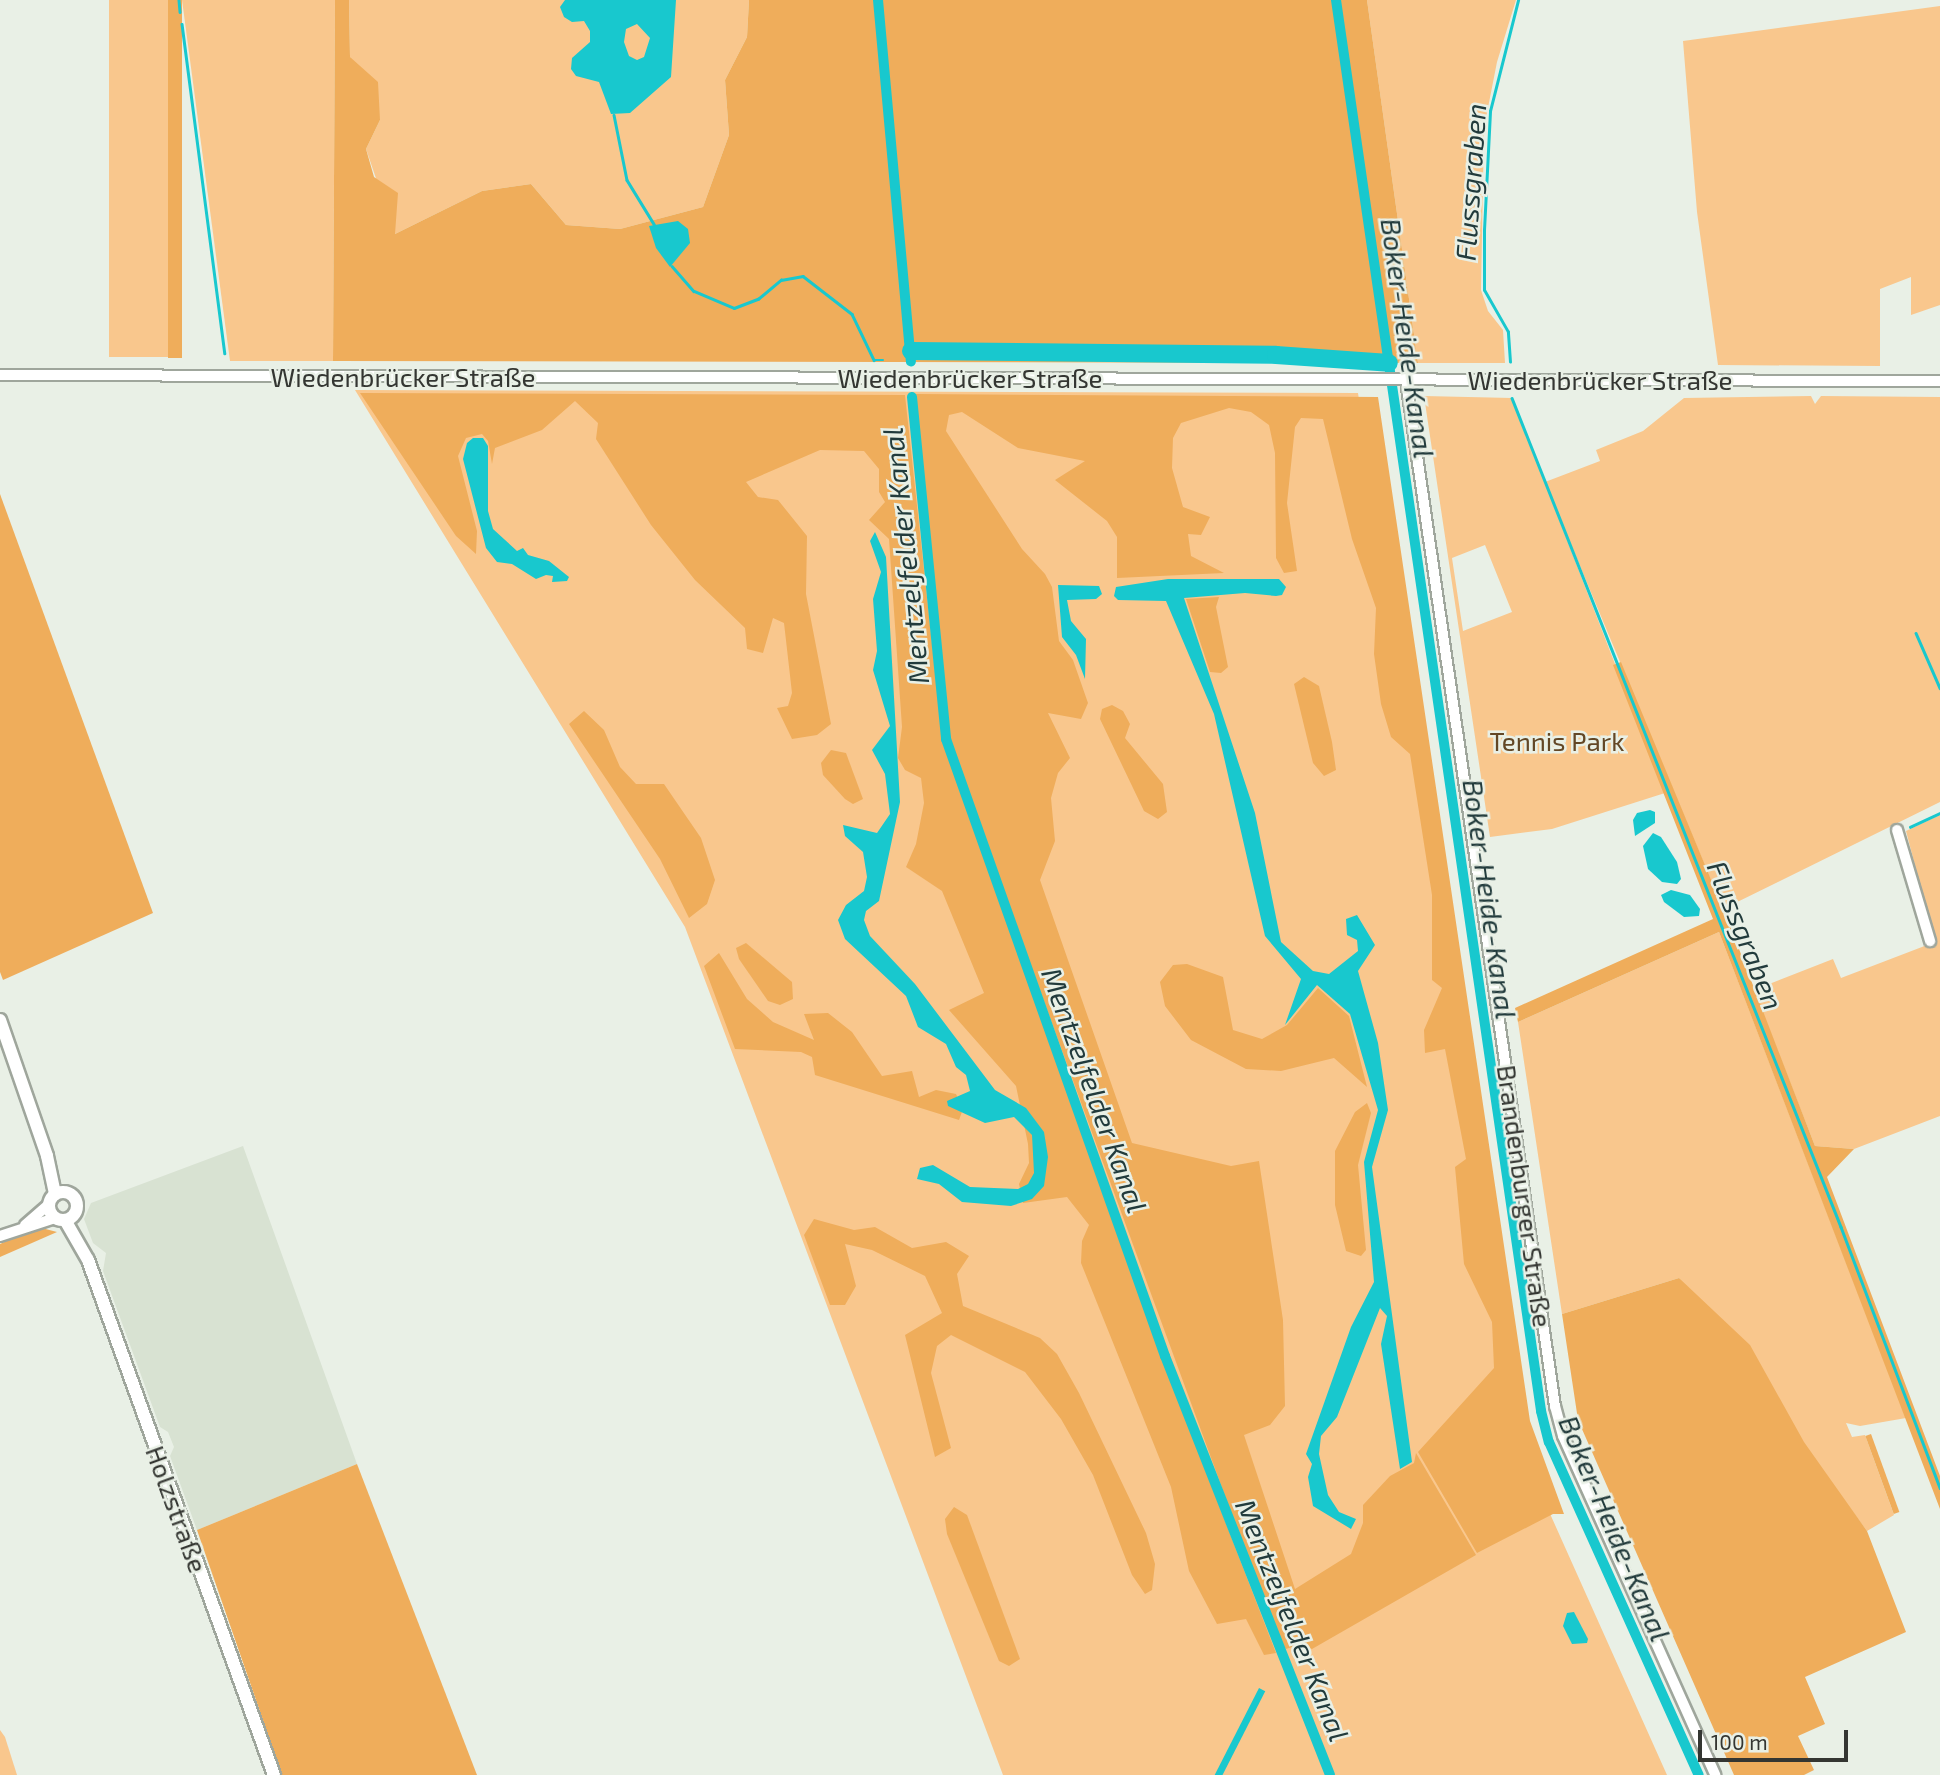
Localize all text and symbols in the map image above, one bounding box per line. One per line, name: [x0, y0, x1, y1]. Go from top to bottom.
water label: Flussgraben: [1448, 102, 1492, 262]
water label: Boker-Heide-Kanal: [1375, 216, 1441, 460]
street label: Wiedenbrücker Straße: [270, 361, 536, 393]
street label: Wiedenbrücker Straße: [837, 362, 1103, 394]
street label: Wiedenbrücker Straße: [1467, 364, 1733, 396]
water label: Mentzelfelder Kanal: [875, 426, 935, 686]
park label: Tennis Park: [1490, 725, 1624, 757]
water label: Boker-Heide-Kanal: [1457, 777, 1523, 1021]
water label: Flussgraben: [1701, 856, 1791, 1014]
water label: Mentzelfelder Kanal: [1035, 963, 1155, 1217]
street label: Brandenburger Straße: [1491, 1063, 1559, 1329]
water label: Boker-Heide-Kanal: [1552, 1410, 1678, 1646]
street label: Holzstraße: [140, 1441, 214, 1577]
water label: Mentzelfelder Kanal: [1229, 1494, 1357, 1746]
scale bar: [1702, 1716, 1853, 1760]
text: 100 m: [1711, 1729, 1768, 1754]

